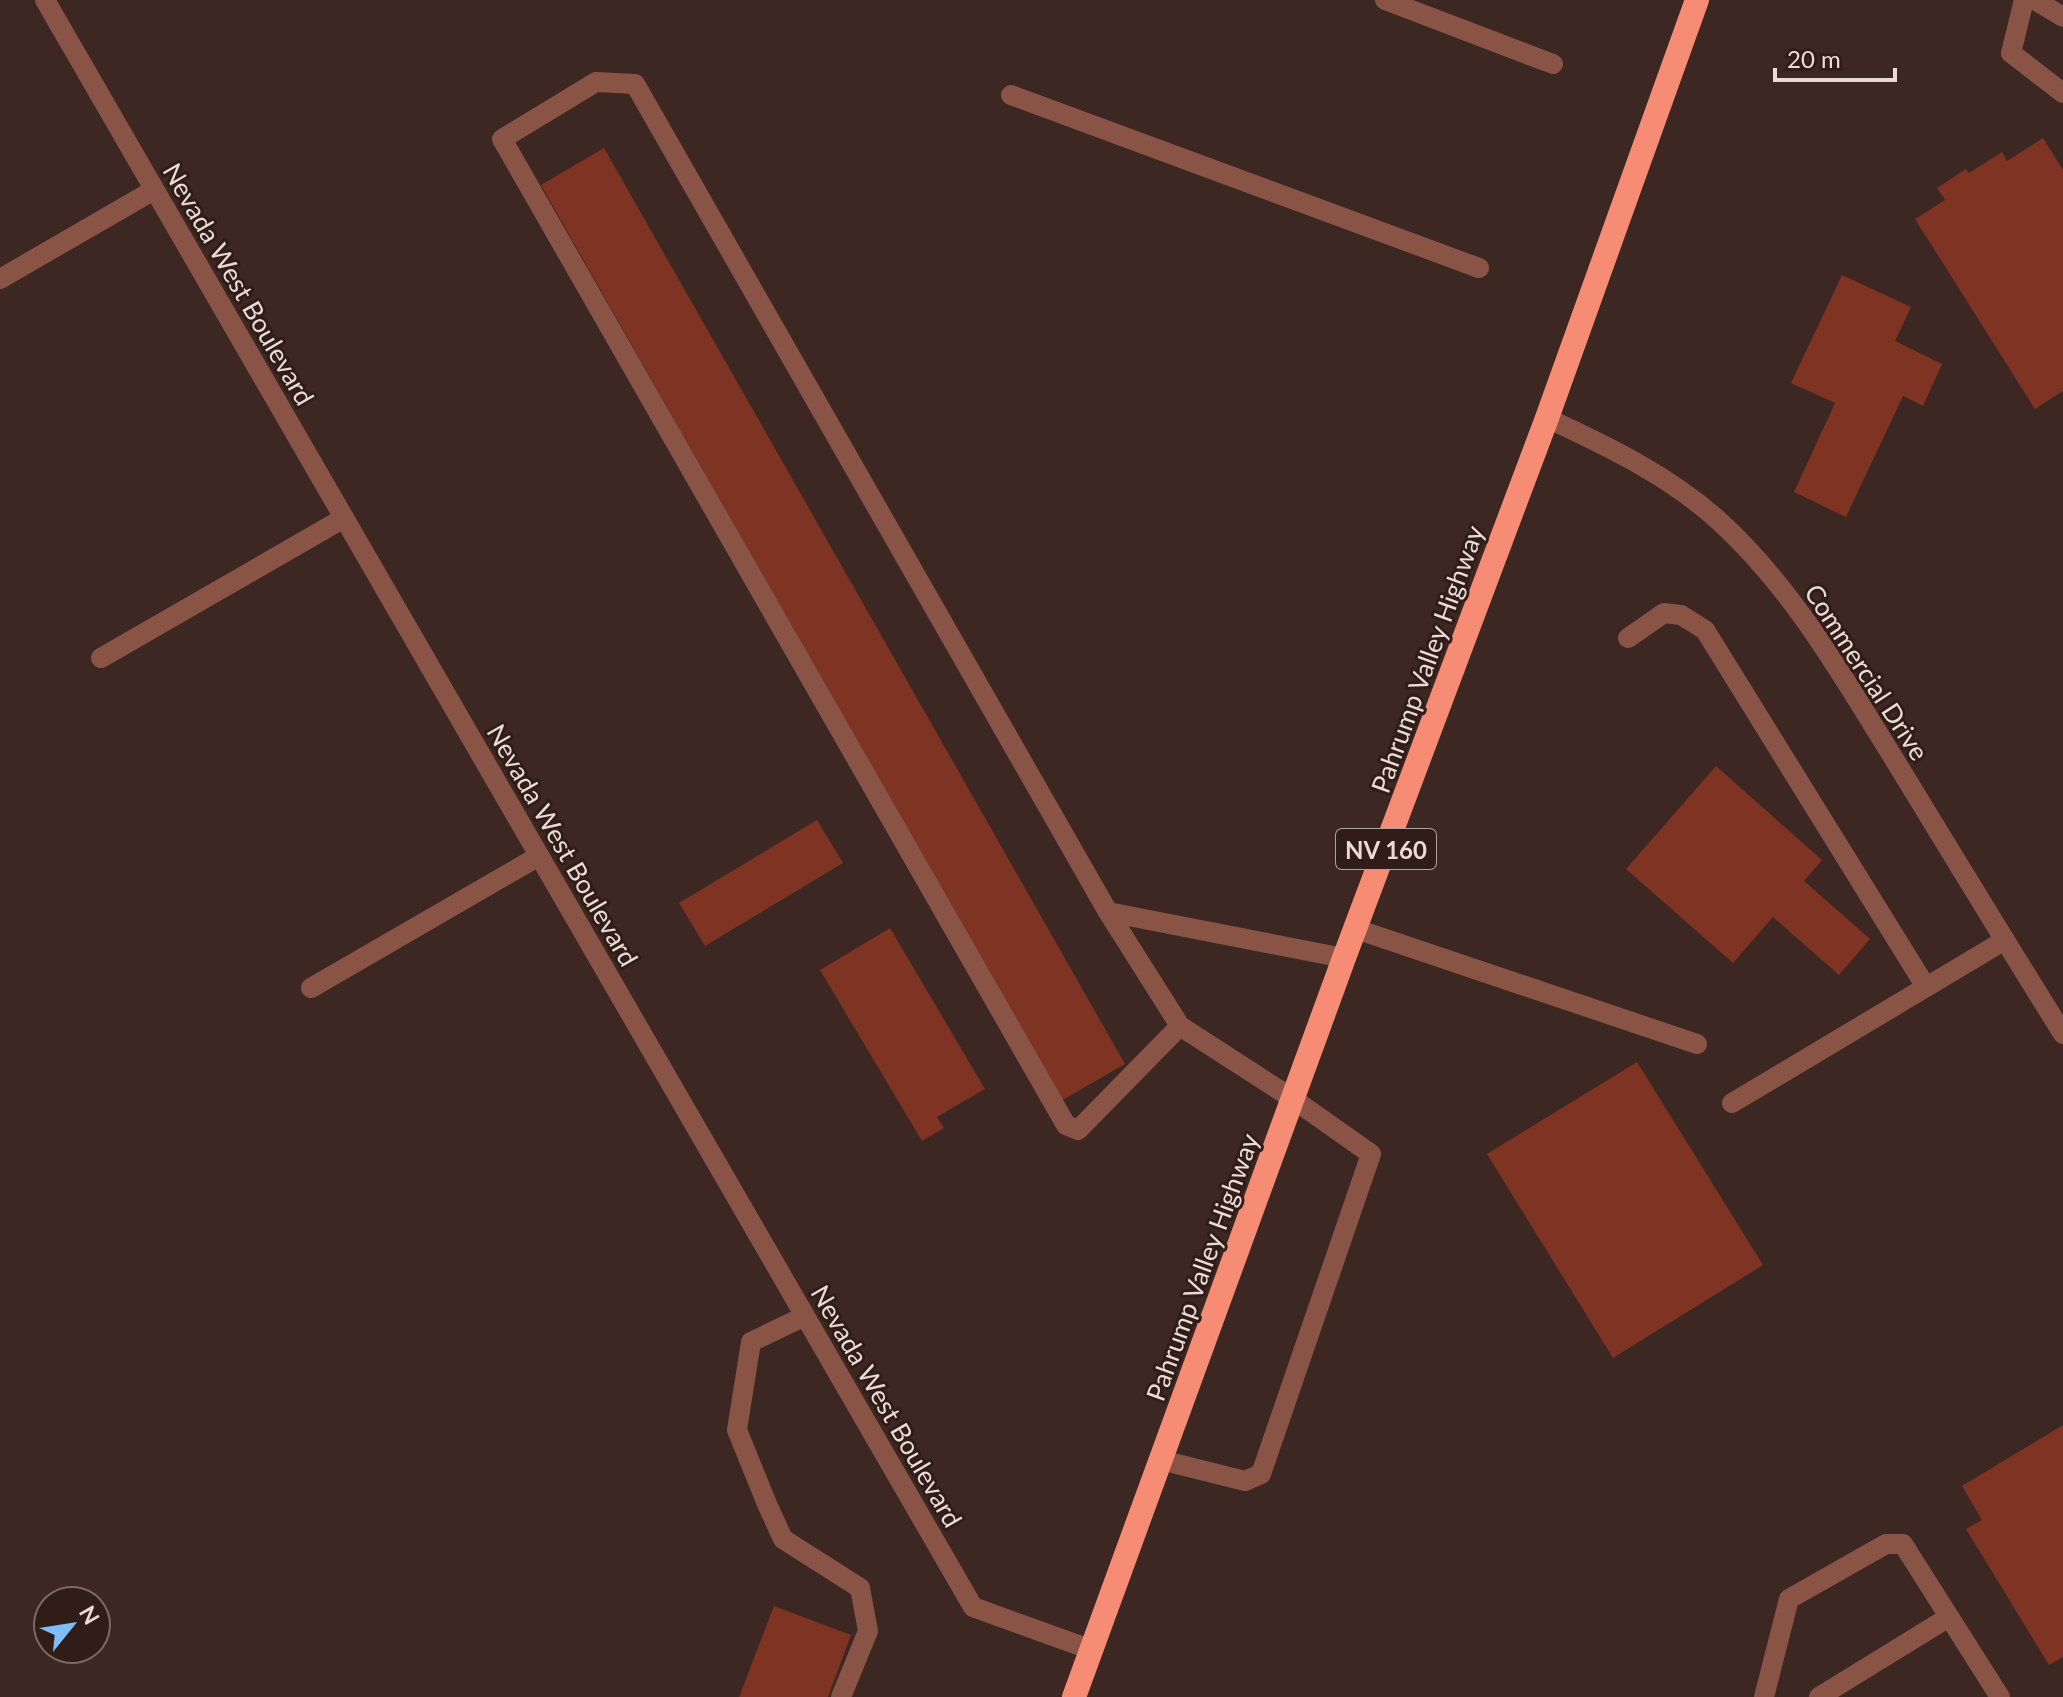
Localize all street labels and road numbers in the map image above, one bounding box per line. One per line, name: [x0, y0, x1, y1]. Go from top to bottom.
street label: Nevada West Boulevard: [157, 157, 321, 411]
street label: Pahrump Valley Highway: [1364, 520, 1490, 797]
street label: Commercial Drive: [1798, 578, 1936, 766]
street label: Nevada West Boulevard: [481, 718, 645, 972]
road number: NV 160: [1336, 829, 1436, 869]
street label: Pahrump Valley Highway: [1139, 1128, 1265, 1405]
street label: Nevada West Boulevard: [805, 1279, 969, 1533]

